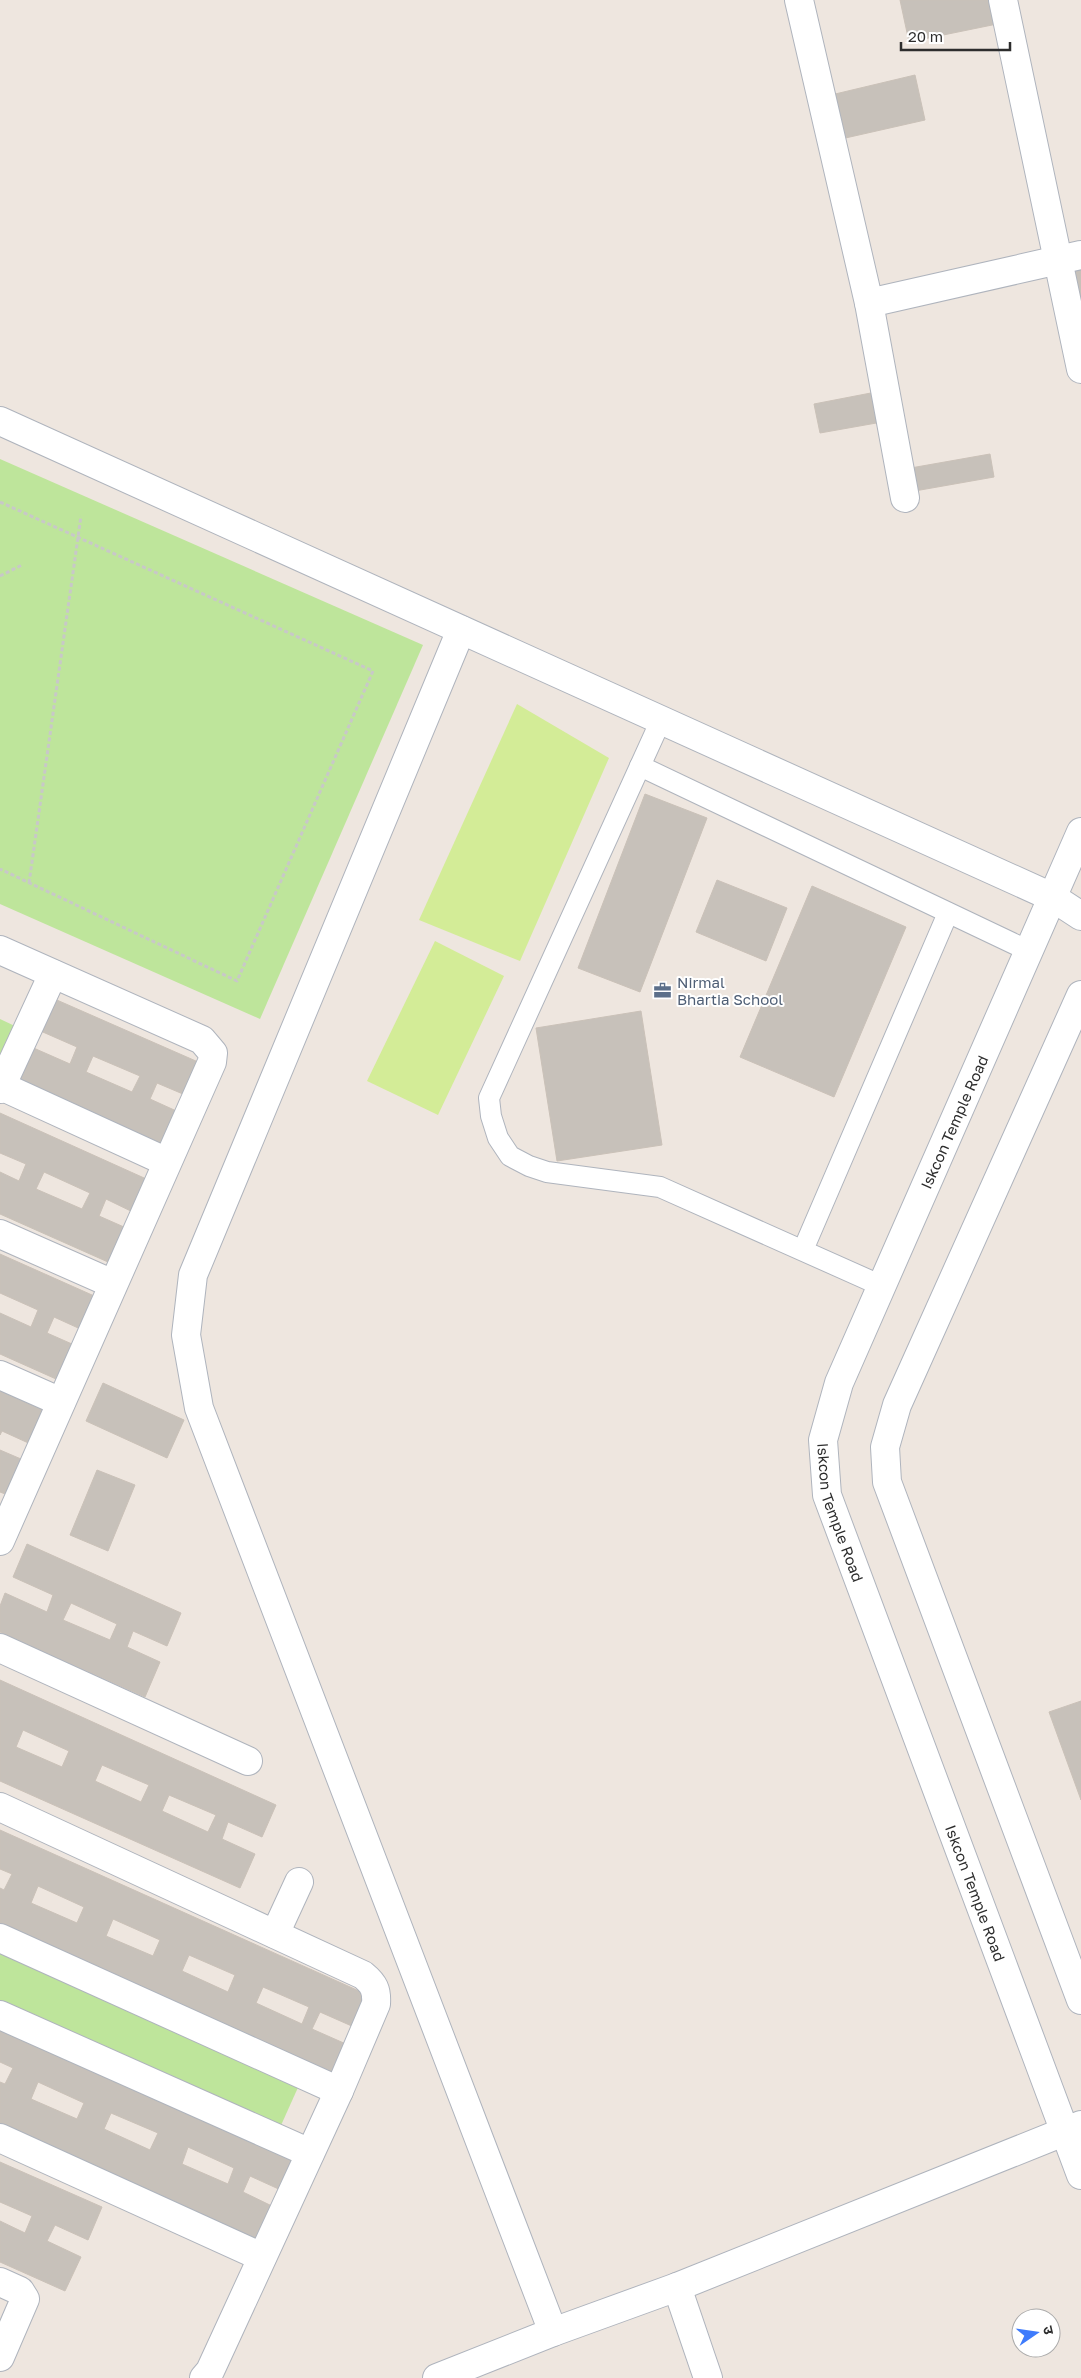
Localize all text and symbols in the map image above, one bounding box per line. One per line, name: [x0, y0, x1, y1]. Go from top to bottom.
scale bar: [901, 20, 1010, 52]
text: 20 m: [908, 27, 943, 45]
place label: Nirmal Bhartia School: [677, 973, 783, 1008]
office icon: Nirmal Bhartia School: [653, 981, 673, 1001]
street label: Iskcon Temple Road: [916, 1053, 992, 1191]
street label: Iskcon Temple Road: [814, 1442, 868, 1584]
street label: Iskcon Temple Road: [942, 1822, 1009, 1964]
north arrow: [1011, 2308, 1061, 2358]
text: उ: [1040, 2324, 1059, 2337]

